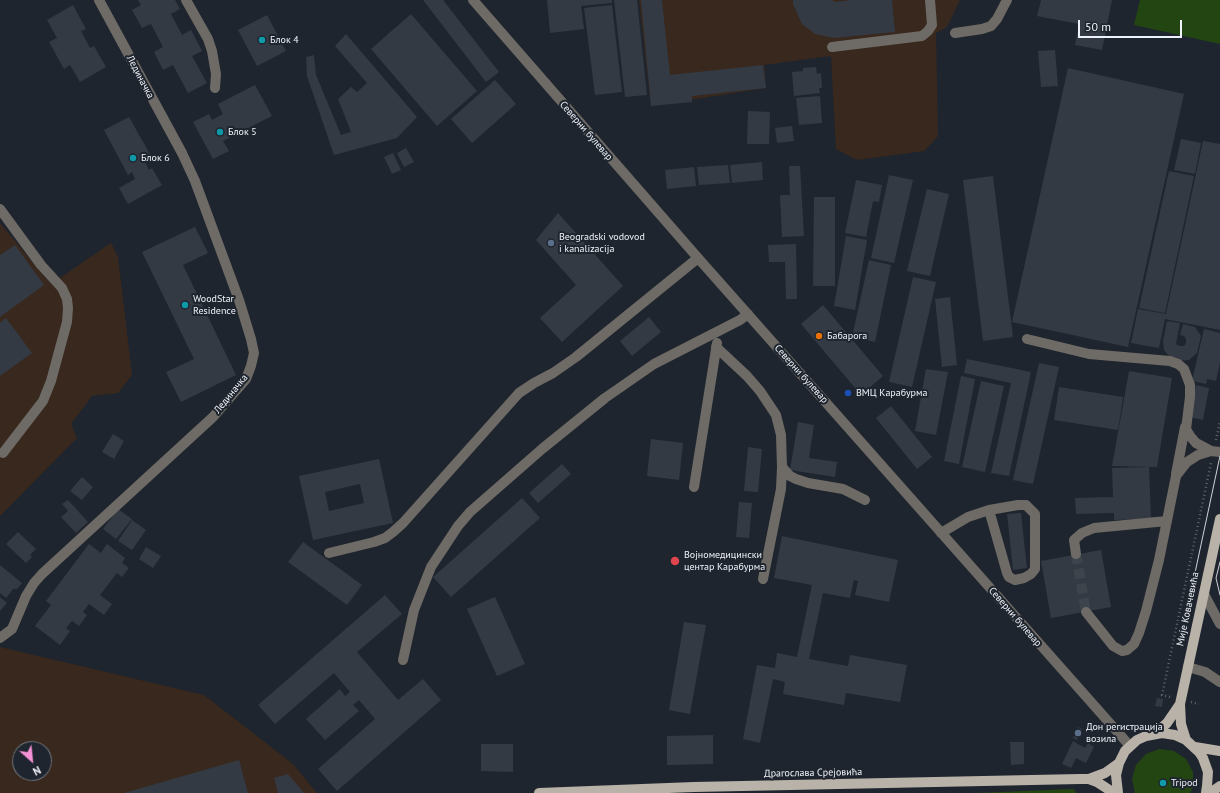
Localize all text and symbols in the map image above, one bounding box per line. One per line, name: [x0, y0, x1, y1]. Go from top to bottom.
scale bar: [1080, 12, 1184, 38]
text: 50 m: [1085, 19, 1111, 34]
place label: Блок 4: [270, 34, 299, 46]
marker: Блок 4: [257, 35, 267, 45]
street label: Лединачка: [124, 53, 156, 101]
street label: Северни булевар: [557, 99, 615, 163]
place label: Блок 5: [228, 126, 257, 138]
marker: Блок 5: [215, 127, 225, 137]
place label: Блок 6: [141, 152, 170, 164]
marker: Блок 6: [128, 153, 138, 163]
place label: Beogradski vodovod i kanalizacija: [559, 231, 645, 254]
marker: Beogradski vodovod i kanalizacija: [546, 238, 556, 248]
place label: WoodStar Residence: [193, 293, 236, 316]
marker: WoodStar Residence: [180, 300, 190, 310]
place label: Бабарога: [827, 330, 867, 342]
marker: Бабарога: [814, 331, 824, 341]
street label: Северни булевар: [772, 342, 830, 406]
street label: Лединачка: [212, 372, 250, 416]
place label: ВМЦ Карабурма: [856, 387, 927, 399]
marker: ВМЦ Карабурма: [843, 388, 853, 398]
place label: Војномедицински центар Карабурма: [684, 549, 765, 572]
marker: Војномедицински центар Карабурма: [669, 555, 681, 567]
street label: Мије Ковачевића: [1174, 571, 1202, 647]
street label: Северни булевар: [986, 585, 1044, 649]
place label: Дон регистрација возила: [1086, 721, 1163, 744]
marker: Дон регистрација возила: [1073, 728, 1083, 738]
north arrow: [12, 741, 52, 781]
text: N: [31, 763, 43, 779]
street label: Драгослава Срејовића: [764, 766, 862, 780]
place label: Tripod: [1171, 777, 1198, 789]
marker: Tripod: [1158, 778, 1168, 788]

